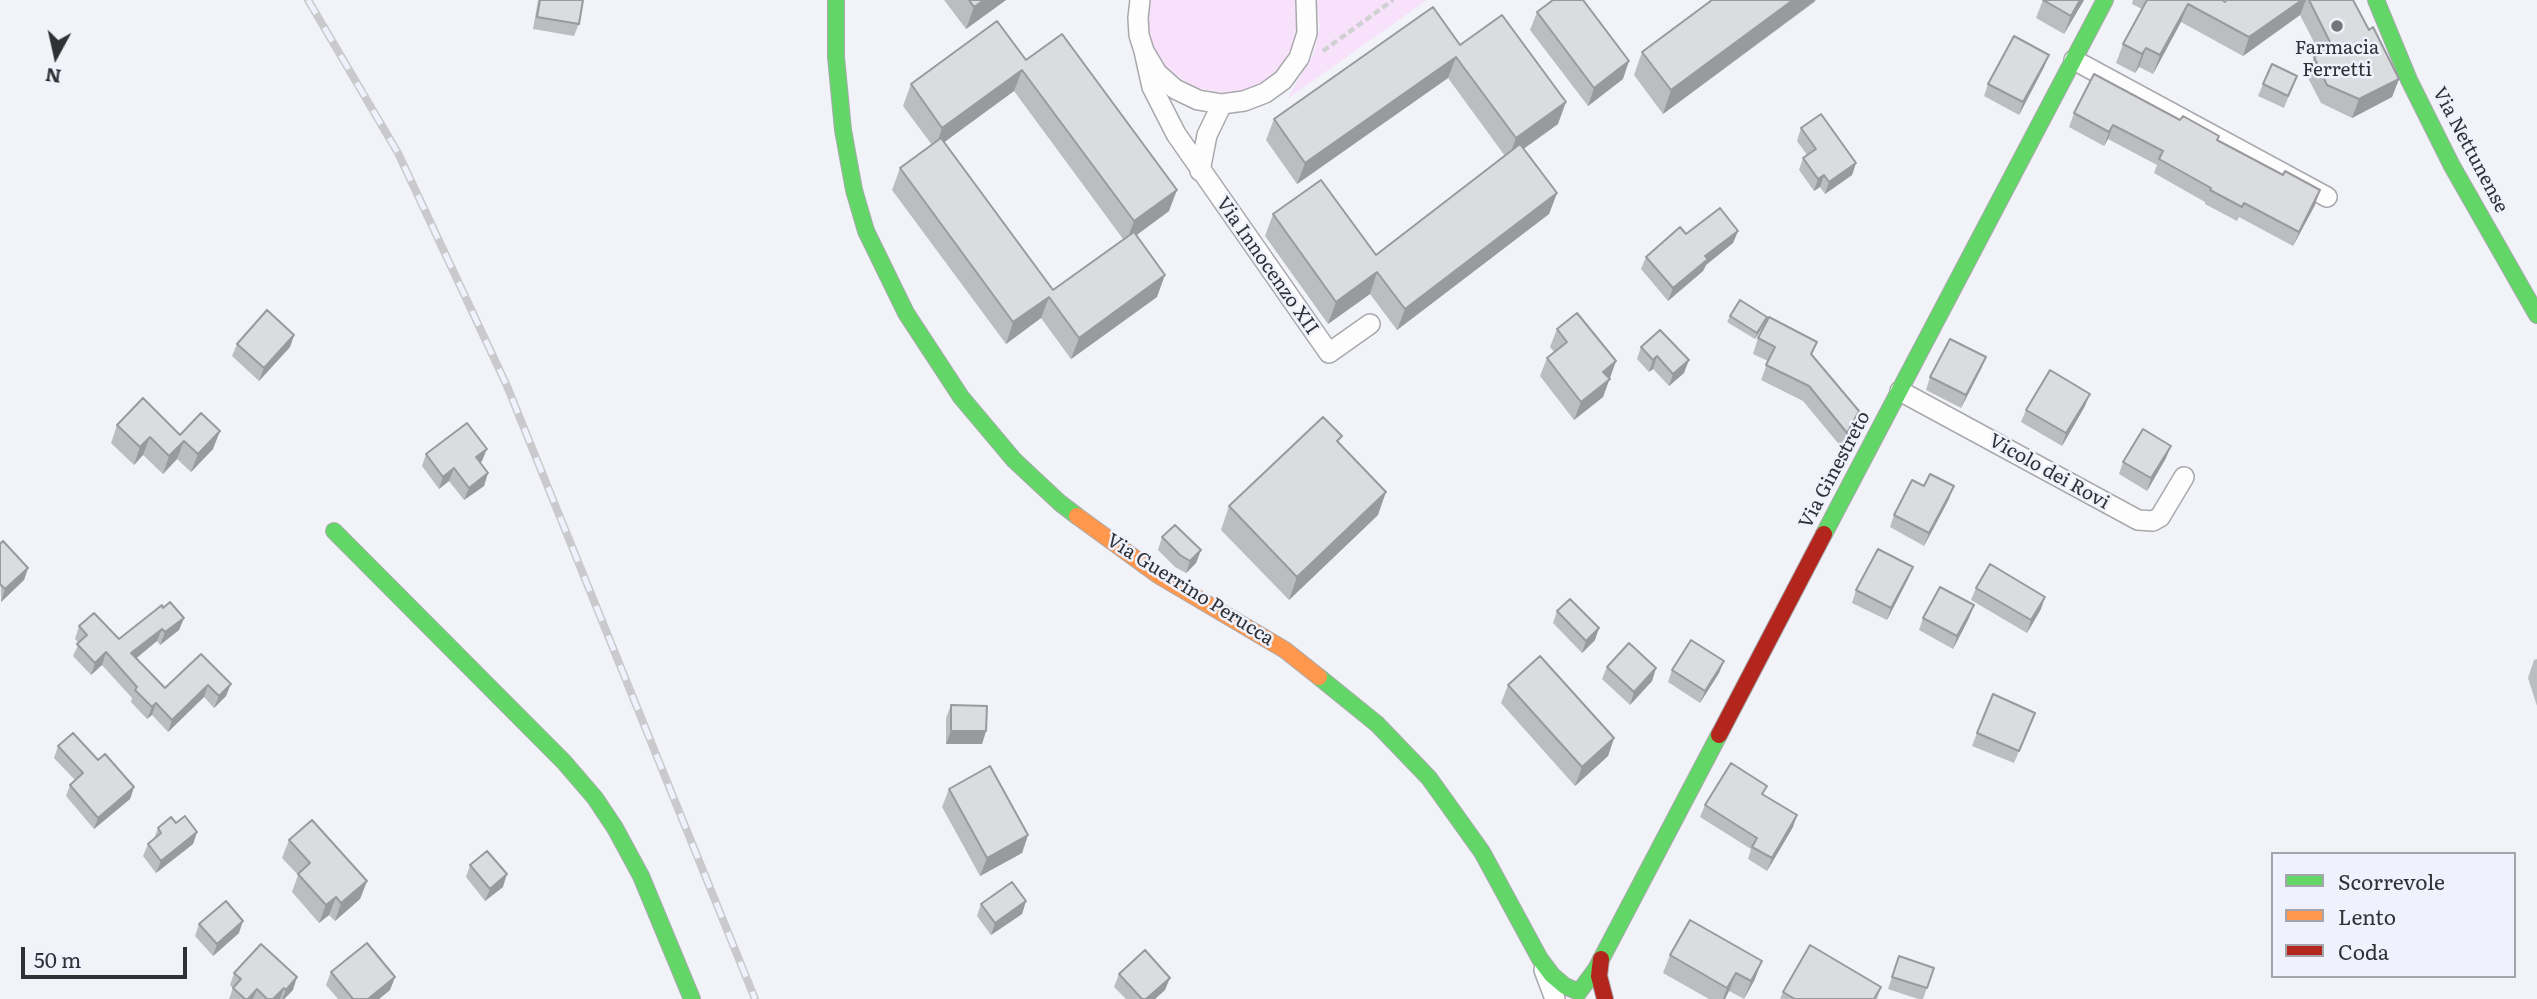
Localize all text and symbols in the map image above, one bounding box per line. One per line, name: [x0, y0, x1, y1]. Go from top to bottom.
marker: Farmacia Ferretti: [2329, 18, 2345, 34]
north arrow: [21, 21, 91, 91]
place label: Farmacia Ferretti: [2295, 37, 2379, 81]
text: N: [43, 62, 63, 92]
street label: Via Nettunense: [2427, 83, 2513, 217]
street label: Via Innocenzo XII: [1211, 193, 1323, 339]
street label: Via Ginestreto: [1795, 407, 1875, 533]
street label: Vicolo dei Rovi: [1985, 429, 2113, 515]
street label: Via Guerrino Perucca: [1102, 529, 1278, 651]
legend: [2271, 852, 2516, 978]
text: Scorrevole: [2338, 865, 2445, 896]
text: Lento: [2338, 900, 2396, 931]
scale bar: [24, 932, 191, 976]
text: Coda: [2338, 935, 2389, 966]
text: 50 m: [34, 943, 81, 974]

